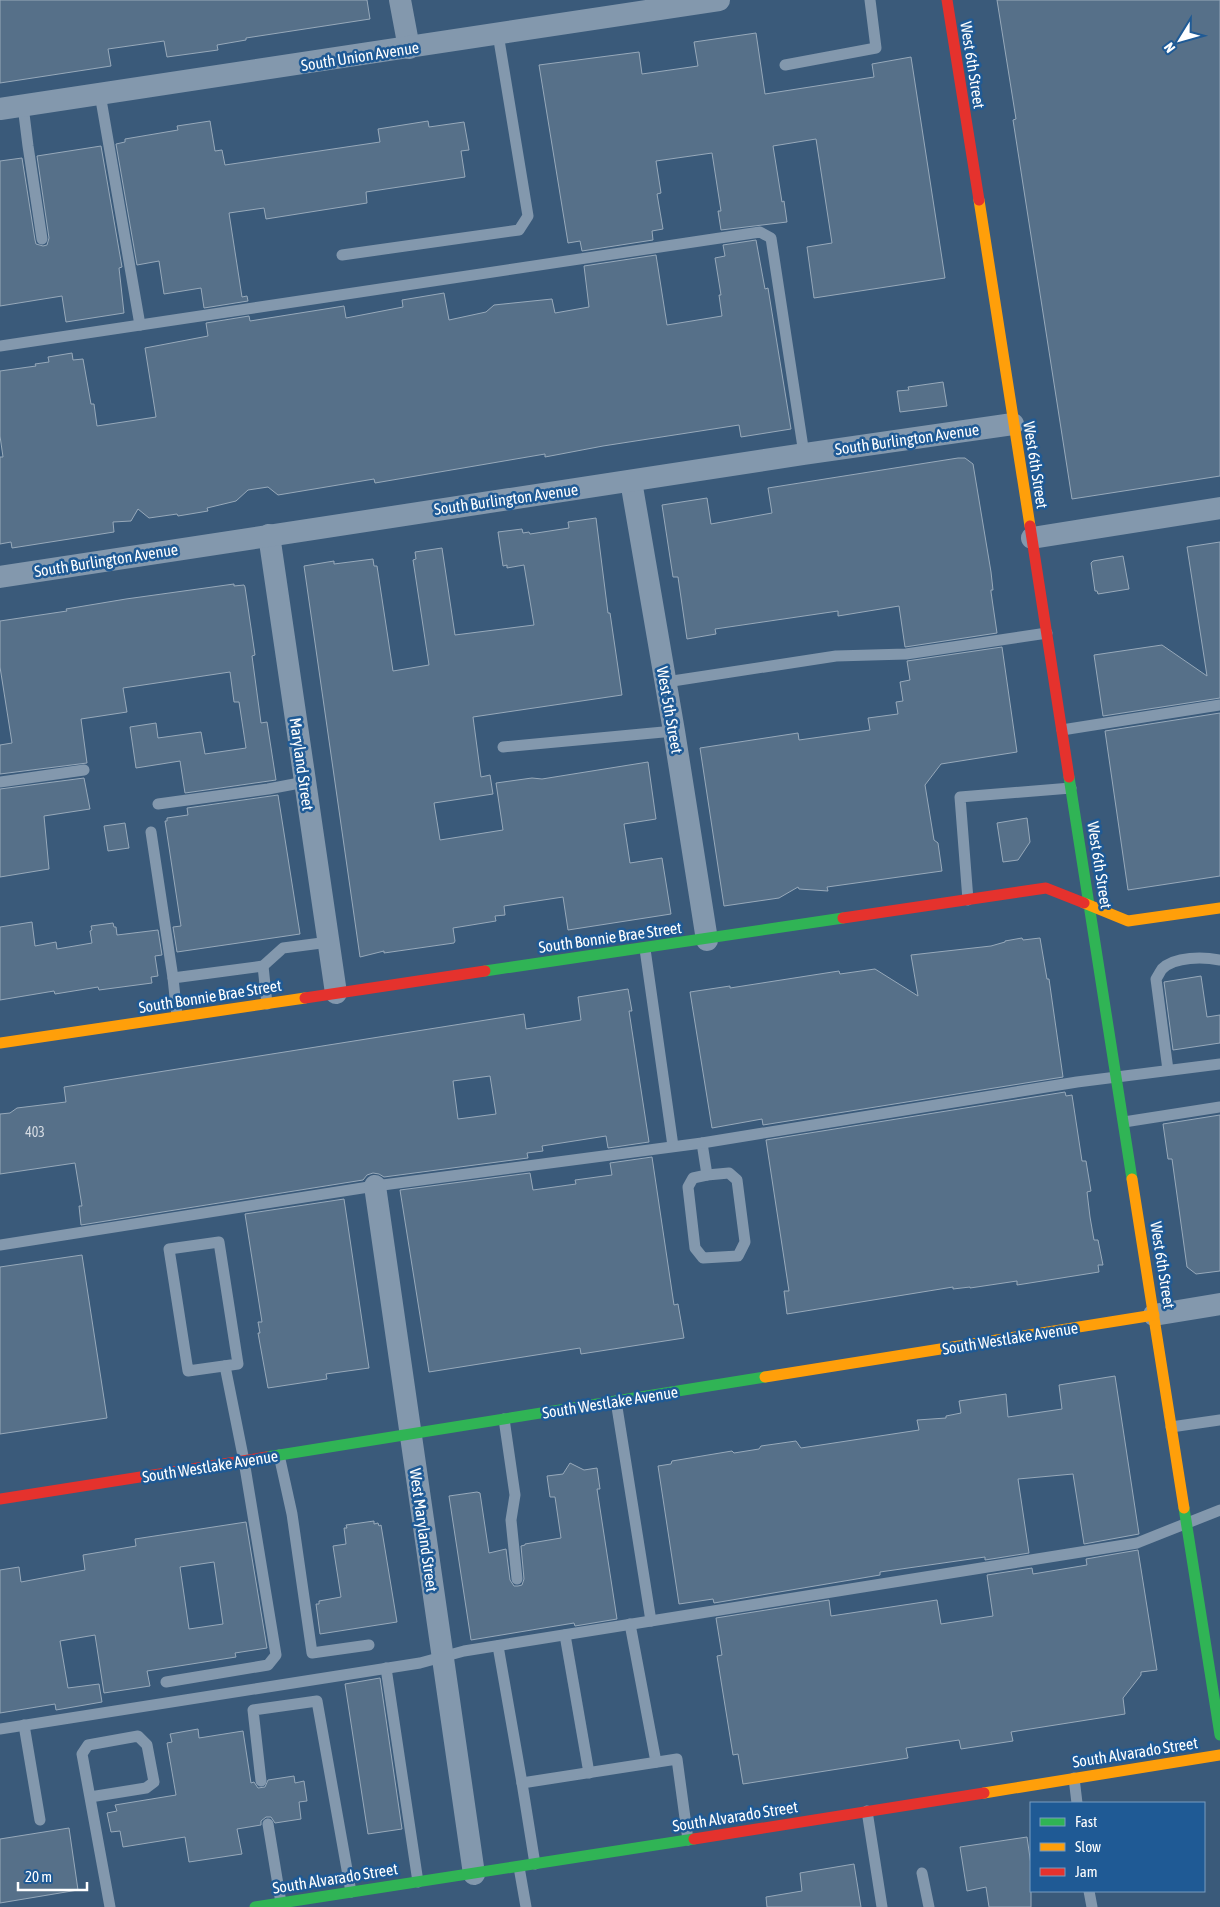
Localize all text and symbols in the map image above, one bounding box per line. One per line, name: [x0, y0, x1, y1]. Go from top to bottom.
north arrow: [1155, 15, 1205, 65]
street label: West 6th Street: [957, 20, 989, 110]
street label: South Union Avenue: [300, 38, 420, 74]
text: N: [1161, 40, 1178, 56]
street label: South Burlington Avenue: [834, 420, 980, 459]
street label: West 6th Street: [1020, 420, 1052, 510]
street label: South Burlington Avenue: [433, 480, 579, 519]
street label: South Burlington Avenue: [33, 540, 179, 581]
street label: West 5th Street: [653, 665, 687, 755]
street label: Maryland Street: [286, 716, 317, 812]
street label: West 6th Street: [1084, 820, 1116, 910]
street label: South Bonnie Brae Street: [537, 918, 683, 956]
street label: South Bonnie Brae Street: [137, 976, 283, 1016]
house number: 403: [25, 1124, 45, 1140]
street label: West 6th Street: [1147, 1220, 1179, 1310]
street label: South Westlake Avenue: [941, 1318, 1079, 1358]
street label: South Westlake Avenue: [541, 1382, 679, 1422]
street label: South Westlake Avenue: [141, 1446, 279, 1486]
street label: West Maryland Street: [405, 1467, 442, 1593]
street label: South Alvarado Street: [1071, 1733, 1199, 1771]
street label: South Alvarado Street: [671, 1797, 799, 1835]
legend: [1030, 1802, 1205, 1892]
text: Fast: [1075, 1813, 1097, 1830]
text: Slow: [1075, 1838, 1101, 1855]
street label: South Alvarado Street: [271, 1859, 399, 1897]
scale bar: [18, 1860, 86, 1892]
text: Jam: [1075, 1863, 1098, 1880]
text: 20 m: [25, 1868, 52, 1885]

